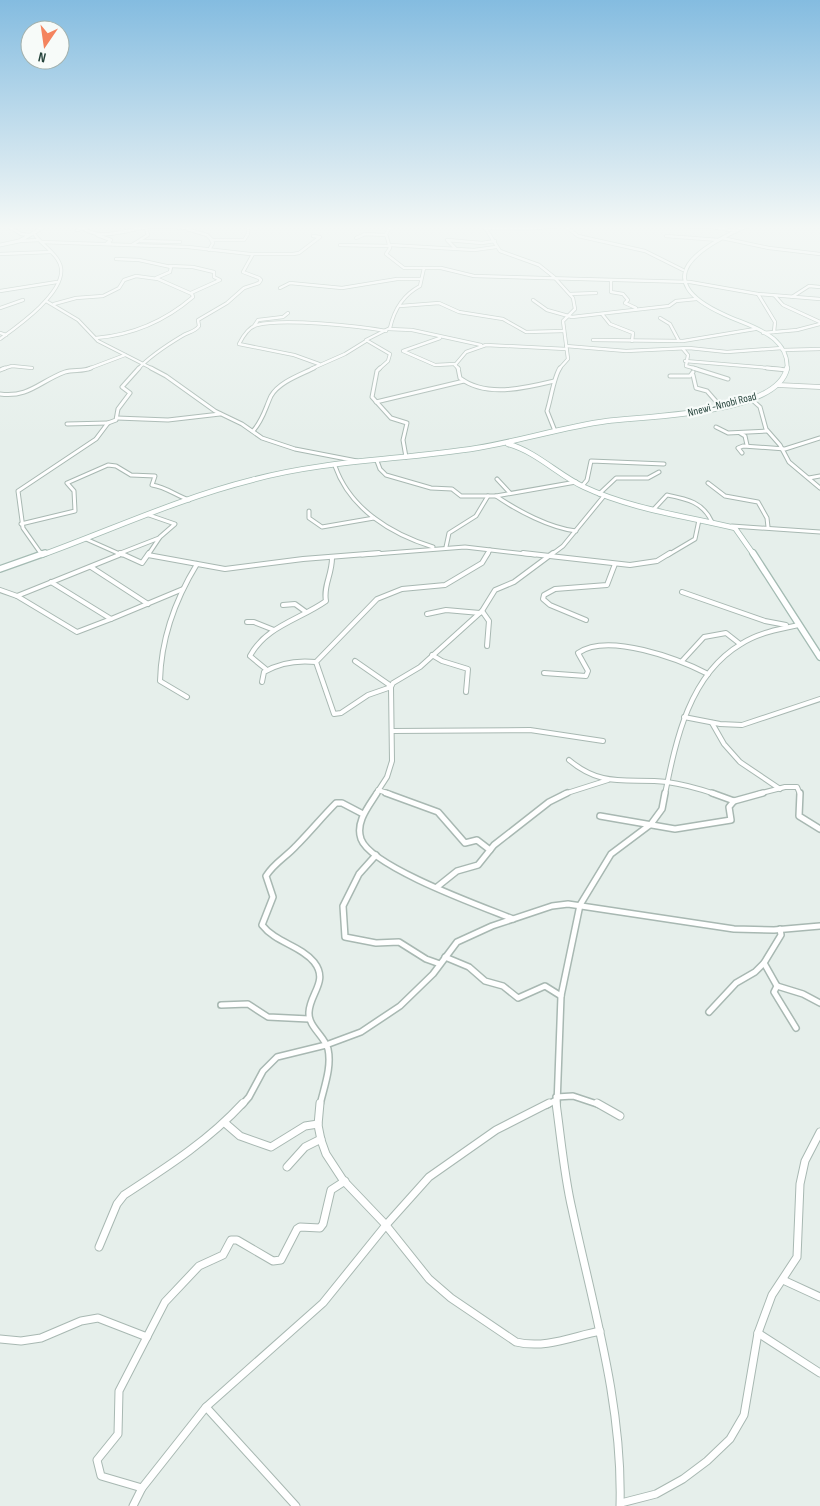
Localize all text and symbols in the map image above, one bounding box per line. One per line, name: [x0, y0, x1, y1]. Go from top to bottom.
north arrow: [20, 20, 70, 70]
text: N: [37, 48, 48, 66]
street label: Nnewi -Nnobi Road: [686, 390, 758, 419]

